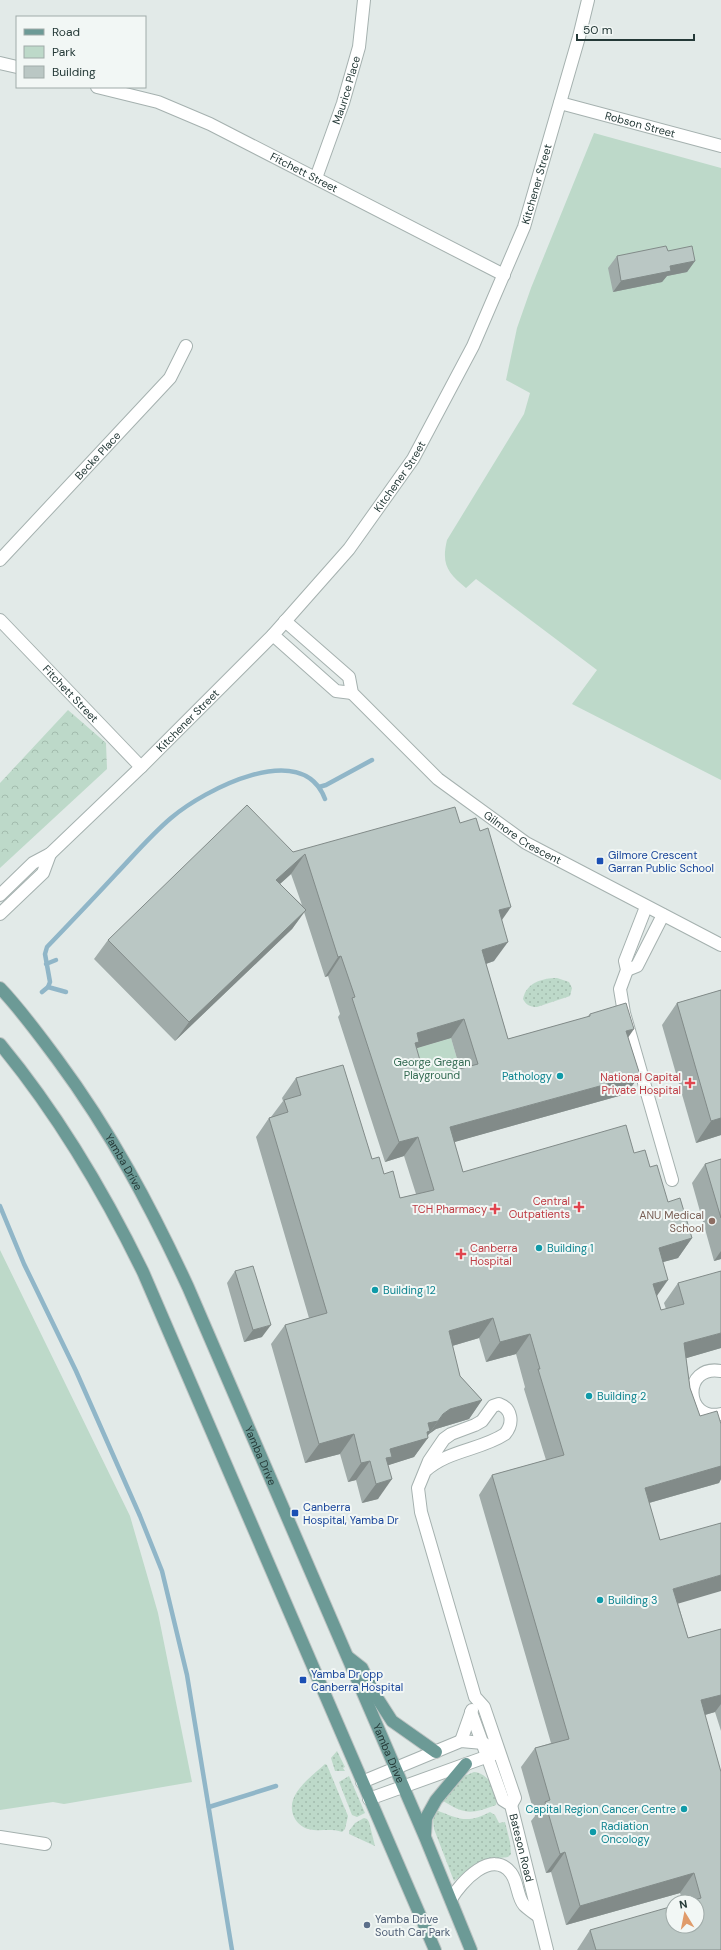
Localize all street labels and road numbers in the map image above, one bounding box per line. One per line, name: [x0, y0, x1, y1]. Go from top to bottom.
street label: Maurice Place: [329, 54, 363, 126]
street label: Robson Street: [604, 108, 677, 140]
street label: Kitchener Street: [518, 142, 555, 226]
street label: Fitchett Street: [268, 149, 340, 195]
street label: Becke Place: [72, 428, 124, 483]
street label: Kitchener Street: [371, 439, 428, 515]
street label: Fitchett Street: [40, 662, 101, 725]
street label: Kitchener Street: [153, 686, 222, 755]
street label: Gilmore Crescent: [481, 808, 564, 867]
street label: Yamba Drive: [102, 1131, 146, 1193]
street label: Yamba Drive: [242, 1424, 280, 1487]
street label: Yamba Drive: [370, 1721, 408, 1785]
street label: Bateson Road: [506, 1812, 537, 1883]

